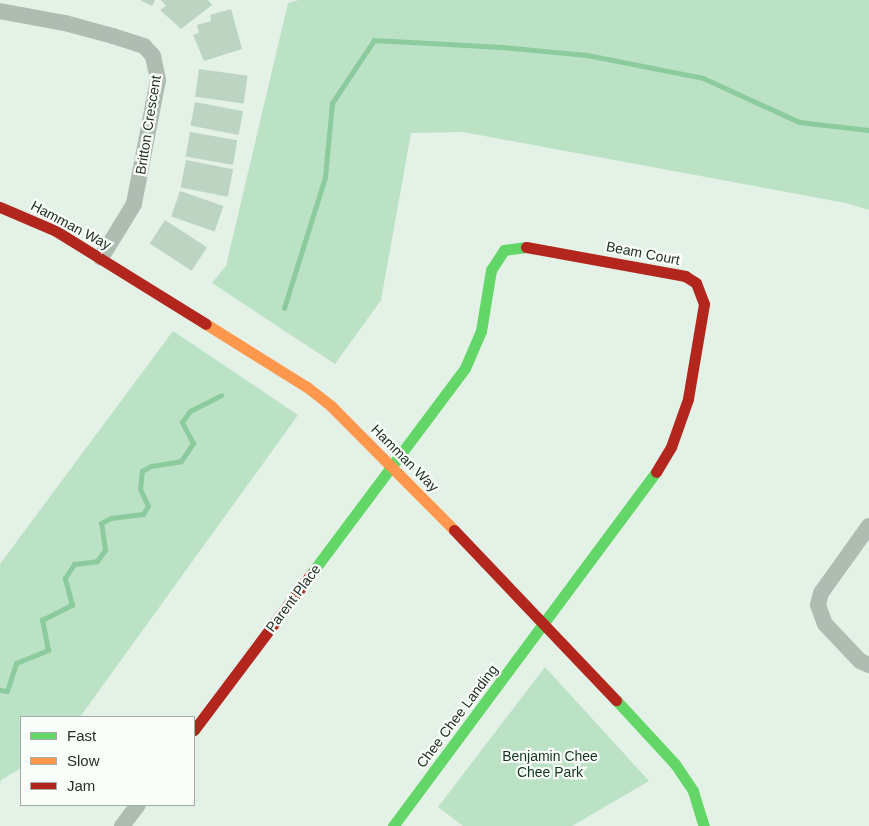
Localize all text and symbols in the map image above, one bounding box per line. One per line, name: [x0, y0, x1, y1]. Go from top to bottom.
street label: Britton Crescent: [132, 74, 164, 176]
street label: Hamman Way: [28, 197, 114, 253]
street label: Beam Court: [605, 238, 681, 268]
street label: Hamman Way: [368, 421, 442, 495]
street label: Parent Place: [262, 561, 324, 635]
street label: Chee Chee Landing: [413, 661, 501, 771]
legend: [20, 716, 195, 806]
text: Fast: [67, 727, 96, 744]
park label: Benjamin Chee Chee Park: [502, 748, 598, 780]
text: Slow: [67, 752, 100, 769]
text: Jam: [67, 777, 95, 794]

